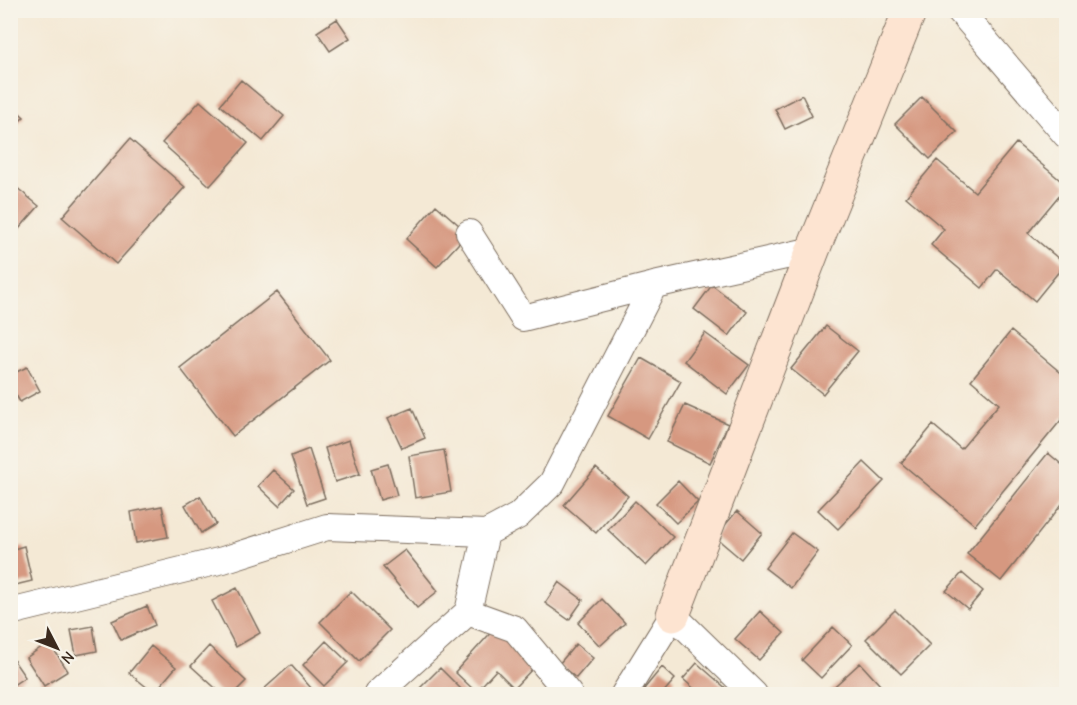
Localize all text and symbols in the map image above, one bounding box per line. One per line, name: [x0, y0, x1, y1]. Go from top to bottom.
north arrow: [27, 618, 87, 678]
text: N: [57, 647, 78, 667]

